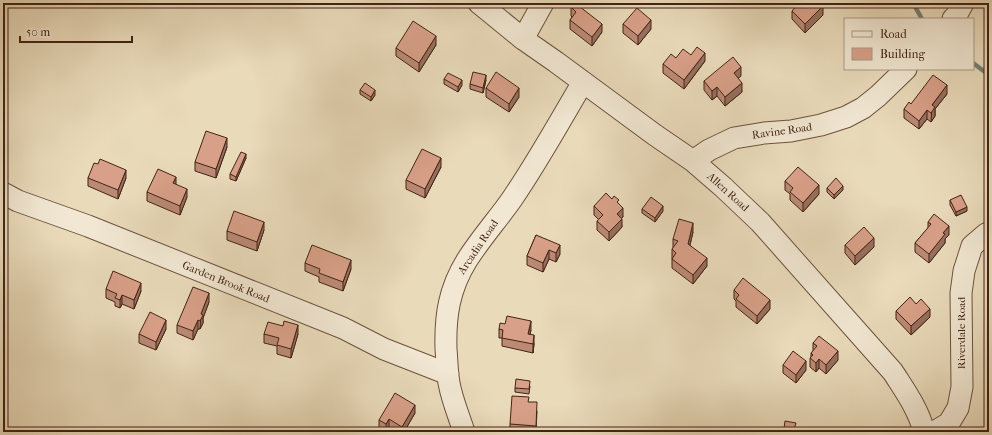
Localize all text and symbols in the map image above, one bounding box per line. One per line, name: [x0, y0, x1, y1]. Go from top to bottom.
scale bar: [20, 18, 132, 44]
legend: [844, 18, 974, 70]
text: 50 m: [26, 25, 50, 39]
text: Road: [880, 27, 907, 41]
text: Building: [880, 47, 925, 61]
street label: Ravine Road: [751, 120, 814, 142]
street label: Allen Road: [704, 169, 752, 215]
street label: Arcadia Road: [454, 216, 502, 278]
street label: Garden Brook Road: [180, 259, 272, 306]
street label: Riverdale Road: [955, 296, 968, 369]

